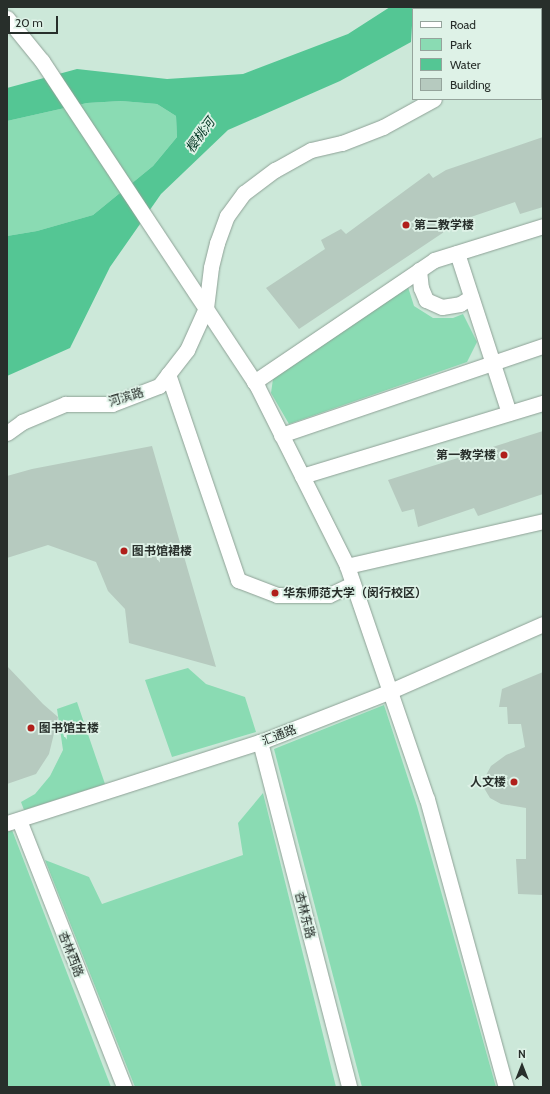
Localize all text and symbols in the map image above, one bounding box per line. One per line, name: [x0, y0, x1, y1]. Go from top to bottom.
scale bar: [10, 8, 60, 34]
legend: [412, 8, 542, 100]
text: 20 m: [15, 15, 43, 30]
text: Road: [450, 17, 476, 32]
text: Park: [450, 37, 472, 52]
text: Water: [450, 57, 480, 72]
text: Building: [450, 77, 491, 92]
water label: 樱桃河: [182, 115, 218, 155]
place label: 第二教学楼: [414, 218, 474, 232]
marker: 第二教学楼: [401, 220, 411, 230]
street label: 河滨路: [107, 385, 145, 409]
place label: 第一教学楼: [436, 448, 496, 462]
marker: 第一教学楼: [499, 450, 509, 460]
place label: 图书馆裙楼: [132, 544, 192, 558]
marker: 图书馆裙楼: [119, 546, 129, 556]
place label: 华东师范大学（闵行校区）: [283, 586, 427, 600]
marker: 华东师范大学（闵行校区）: [270, 588, 280, 598]
place label: 图书馆主楼: [39, 721, 99, 735]
street label: 汇通路: [260, 722, 298, 748]
marker: 图书馆主楼: [26, 723, 36, 733]
place label: 人文楼: [470, 775, 506, 789]
marker: 人文楼: [509, 777, 519, 787]
street label: 杏林东路: [292, 890, 318, 940]
street label: 杏林西路: [56, 929, 86, 979]
north arrow: [502, 1046, 542, 1086]
text: N: [518, 1047, 526, 1061]

